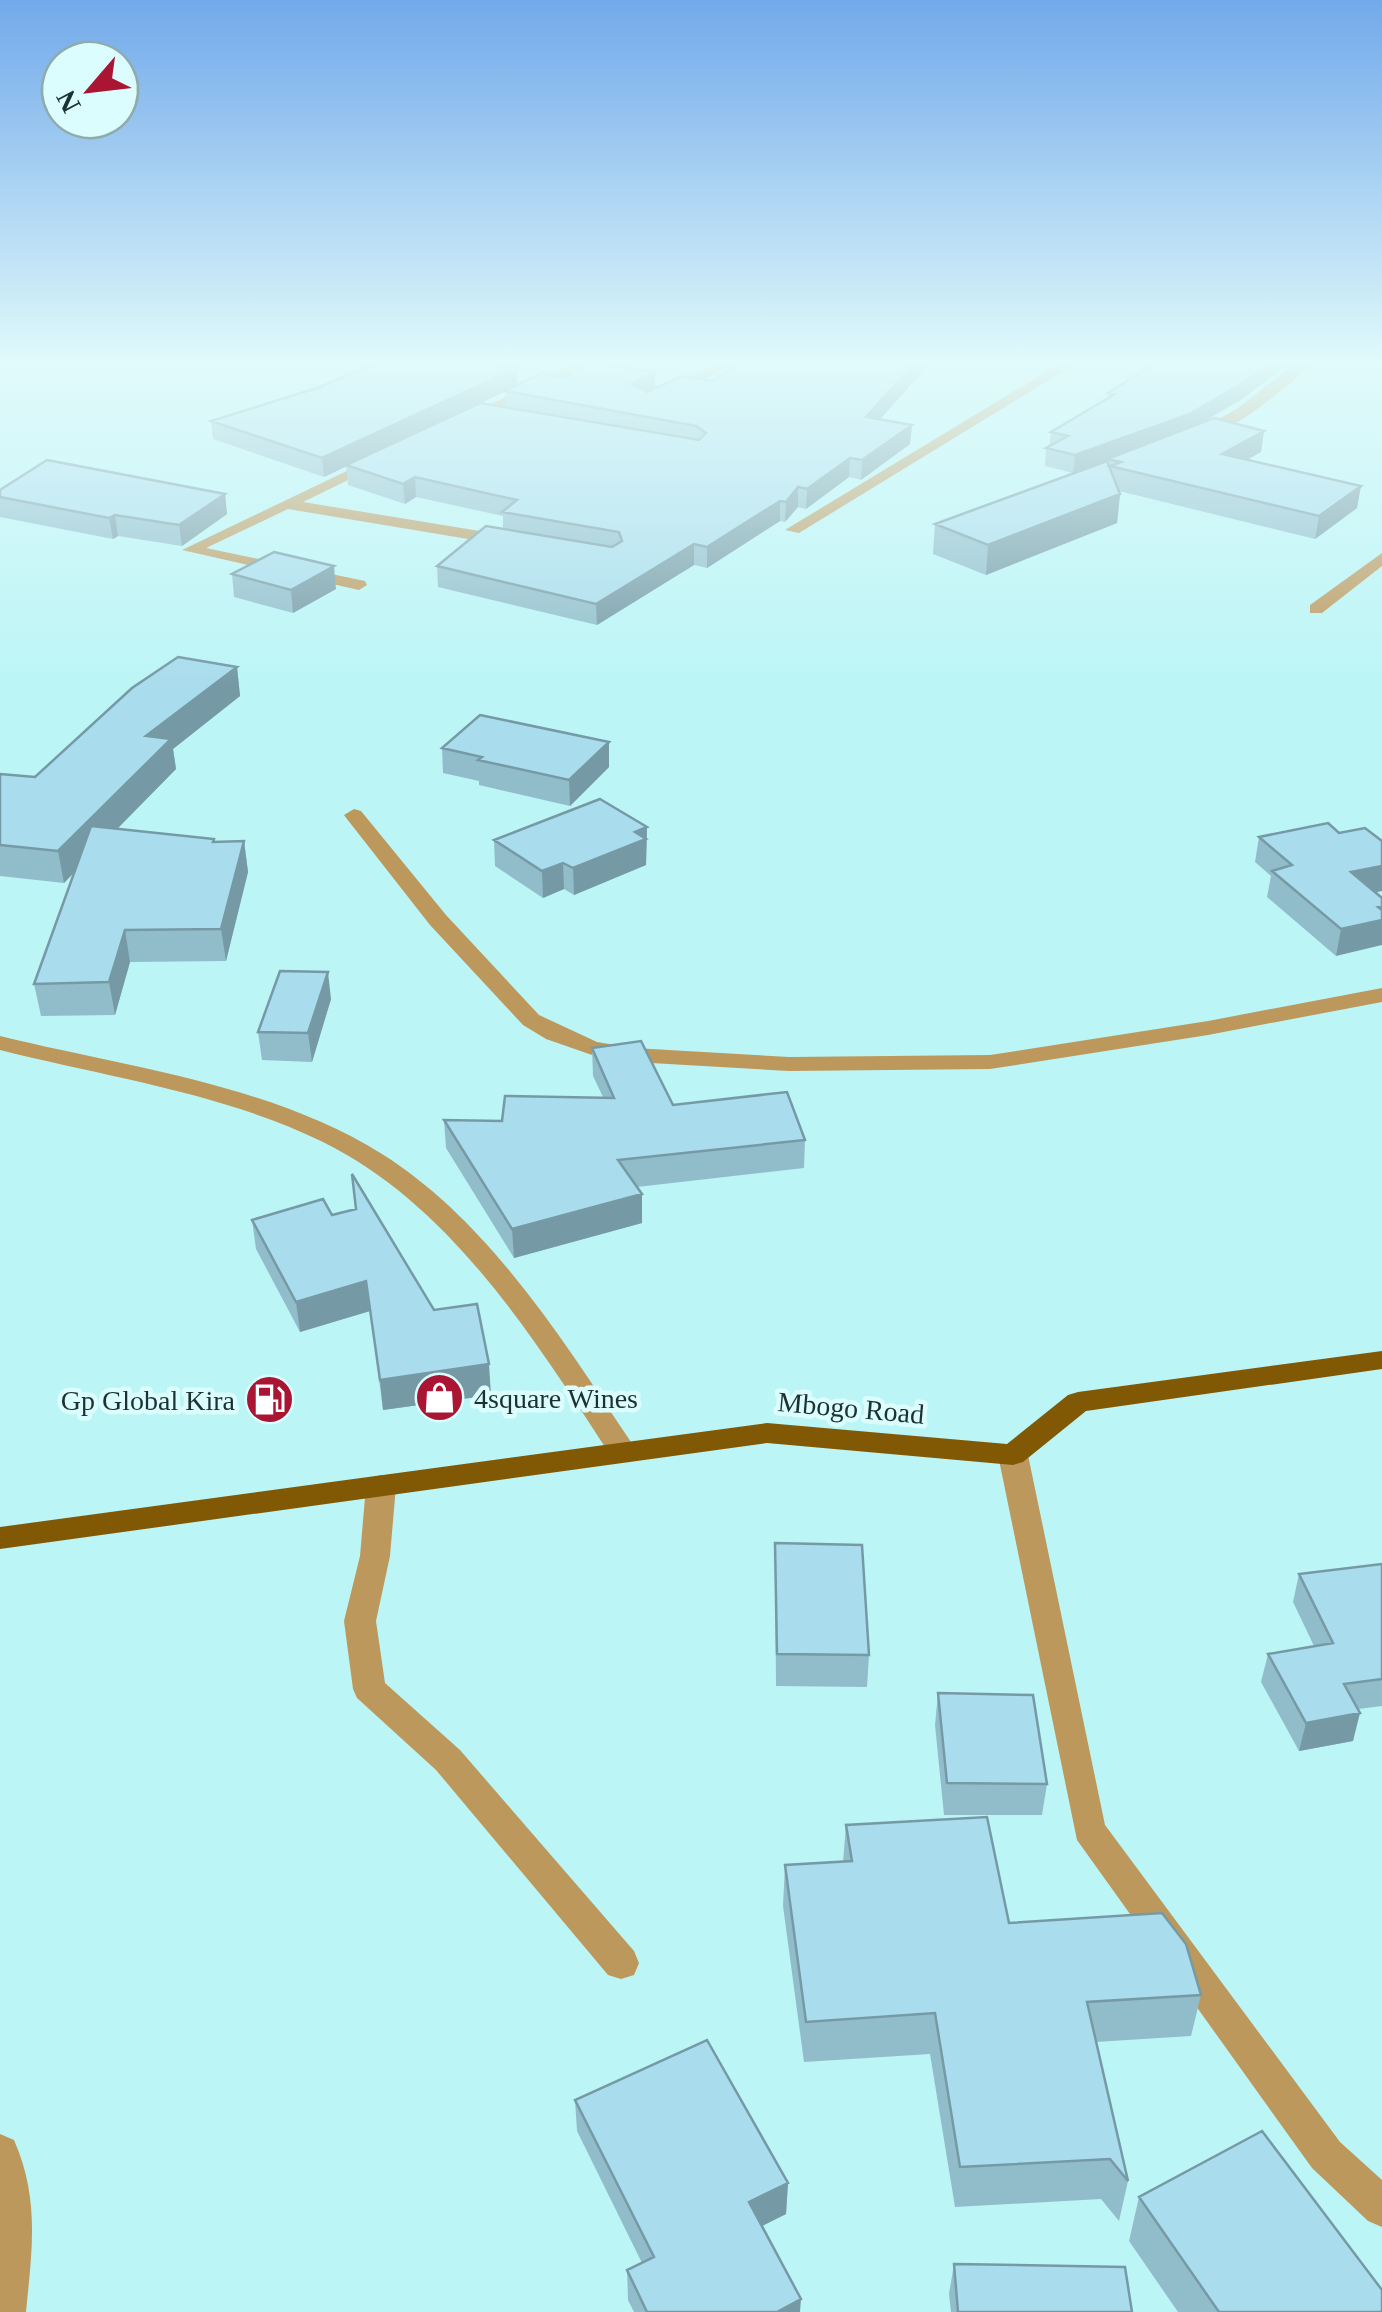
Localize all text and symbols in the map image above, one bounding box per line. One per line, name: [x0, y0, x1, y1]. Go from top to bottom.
north arrow: [40, 40, 140, 140]
text: N: [50, 85, 87, 118]
shop icon: 4square Wines: [413, 1372, 465, 1424]
fuel station icon: Gp Global Kira: [244, 1374, 296, 1426]
place label: 4square Wines: [474, 1383, 638, 1414]
place label: Gp Global Kira: [61, 1385, 236, 1416]
street label: Mbogo Road: [776, 1386, 926, 1430]

